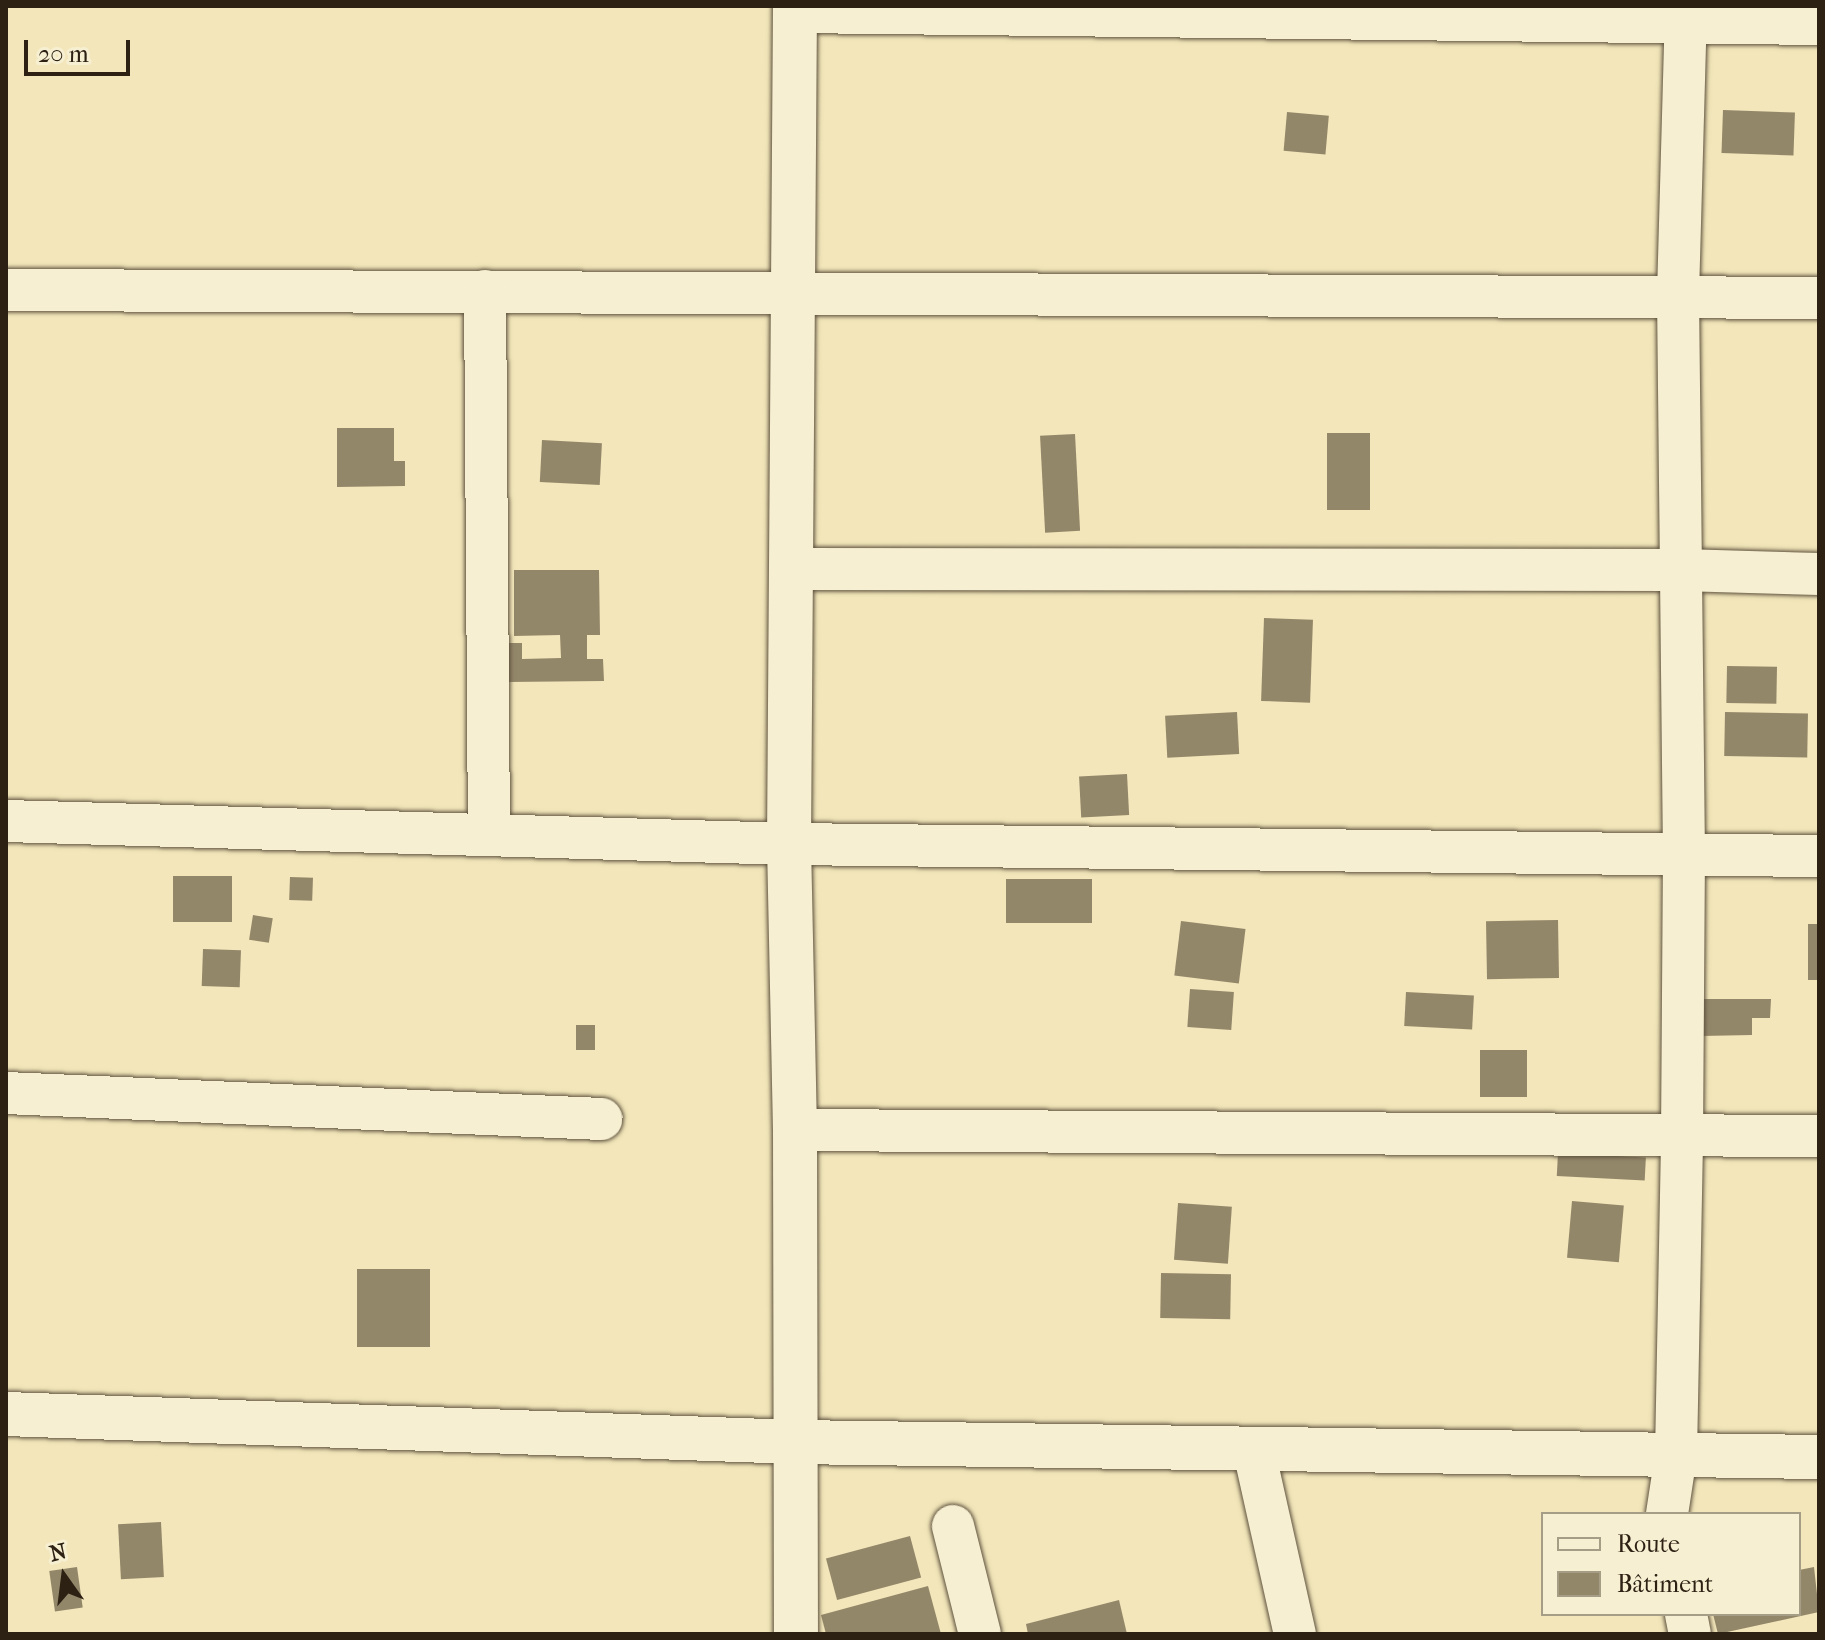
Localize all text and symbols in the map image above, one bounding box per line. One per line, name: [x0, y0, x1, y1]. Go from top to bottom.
scale bar: [28, 24, 134, 74]
text: 20 m: [38, 40, 89, 68]
legend: [1541, 1512, 1801, 1616]
text: Route: [1617, 1530, 1680, 1558]
north arrow: [24, 1536, 104, 1616]
text: N: [47, 1538, 69, 1567]
text: Bâtiment: [1617, 1570, 1713, 1598]

